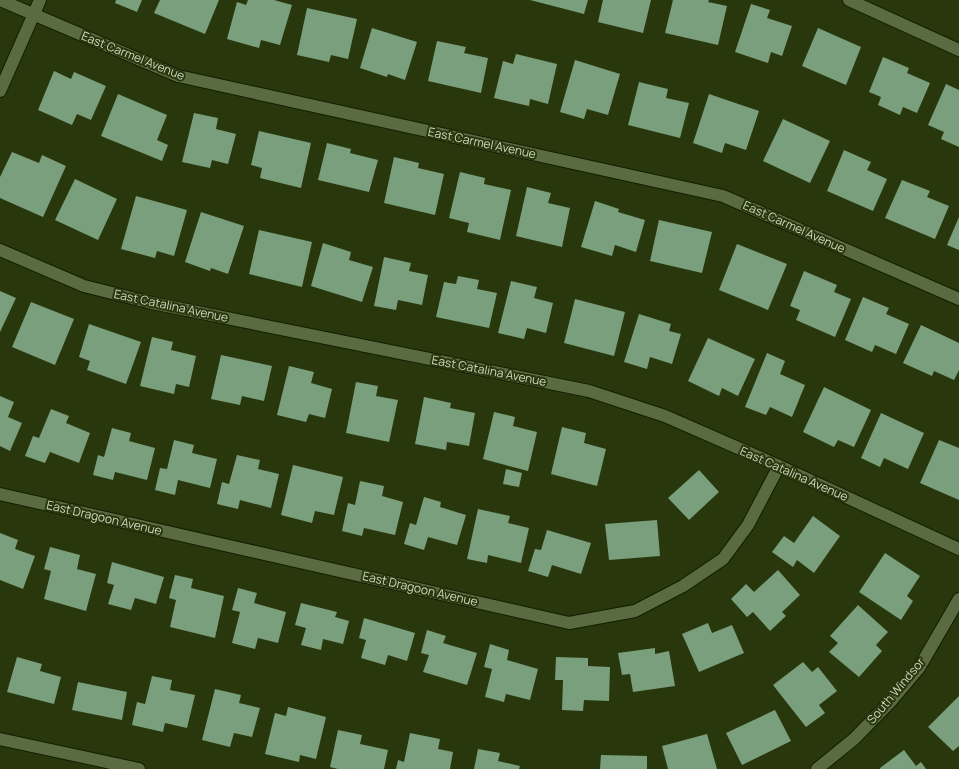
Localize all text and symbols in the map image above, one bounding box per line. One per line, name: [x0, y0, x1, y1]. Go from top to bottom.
street label: East Carmel Avenue: [79, 27, 187, 84]
street label: East Carmel Avenue: [427, 123, 538, 162]
street label: East Carmel Avenue: [740, 196, 848, 257]
street label: East Catalina Avenue: [112, 285, 230, 326]
street label: East Catalina Avenue: [430, 351, 548, 390]
street label: East Catalina Avenue: [737, 442, 851, 505]
street label: East Dragoon Avenue: [45, 496, 163, 539]
street label: East Dragoon Avenue: [361, 567, 479, 610]
street label: South Windsor: [863, 653, 929, 727]

